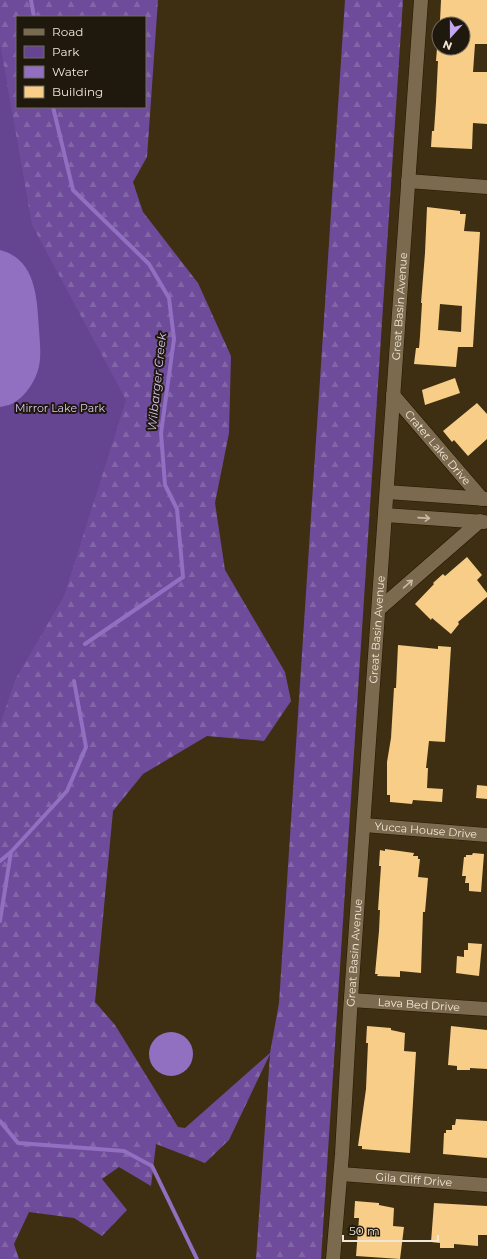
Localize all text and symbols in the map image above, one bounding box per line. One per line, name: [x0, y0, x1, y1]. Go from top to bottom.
legend: [16, 16, 146, 108]
north arrow: [431, 16, 471, 56]
text: Road: [52, 24, 83, 39]
text: N: [441, 37, 454, 53]
text: Park: [52, 44, 80, 59]
text: Water: [52, 64, 89, 79]
text: Building: [52, 84, 103, 99]
street label: Great Basin Avenue: [389, 252, 410, 361]
water label: Wilbarger Creek: [144, 331, 169, 432]
park label: Mirror Lake Park: [15, 401, 106, 415]
street label: Crater Lake Drive: [402, 407, 474, 488]
one-way arrow: [417, 514, 430, 521]
street label: Great Basin Avenue: [366, 575, 388, 684]
one-way arrow: [403, 579, 413, 588]
street label: Yucca House Drive: [374, 819, 478, 841]
street label: Great Basin Avenue: [343, 898, 365, 1007]
street label: Lava Bed Drive: [377, 995, 461, 1014]
street label: Gila Cliff Drive: [375, 1170, 453, 1189]
scale bar: [343, 1217, 438, 1243]
text: 50 m: [349, 1223, 380, 1238]

